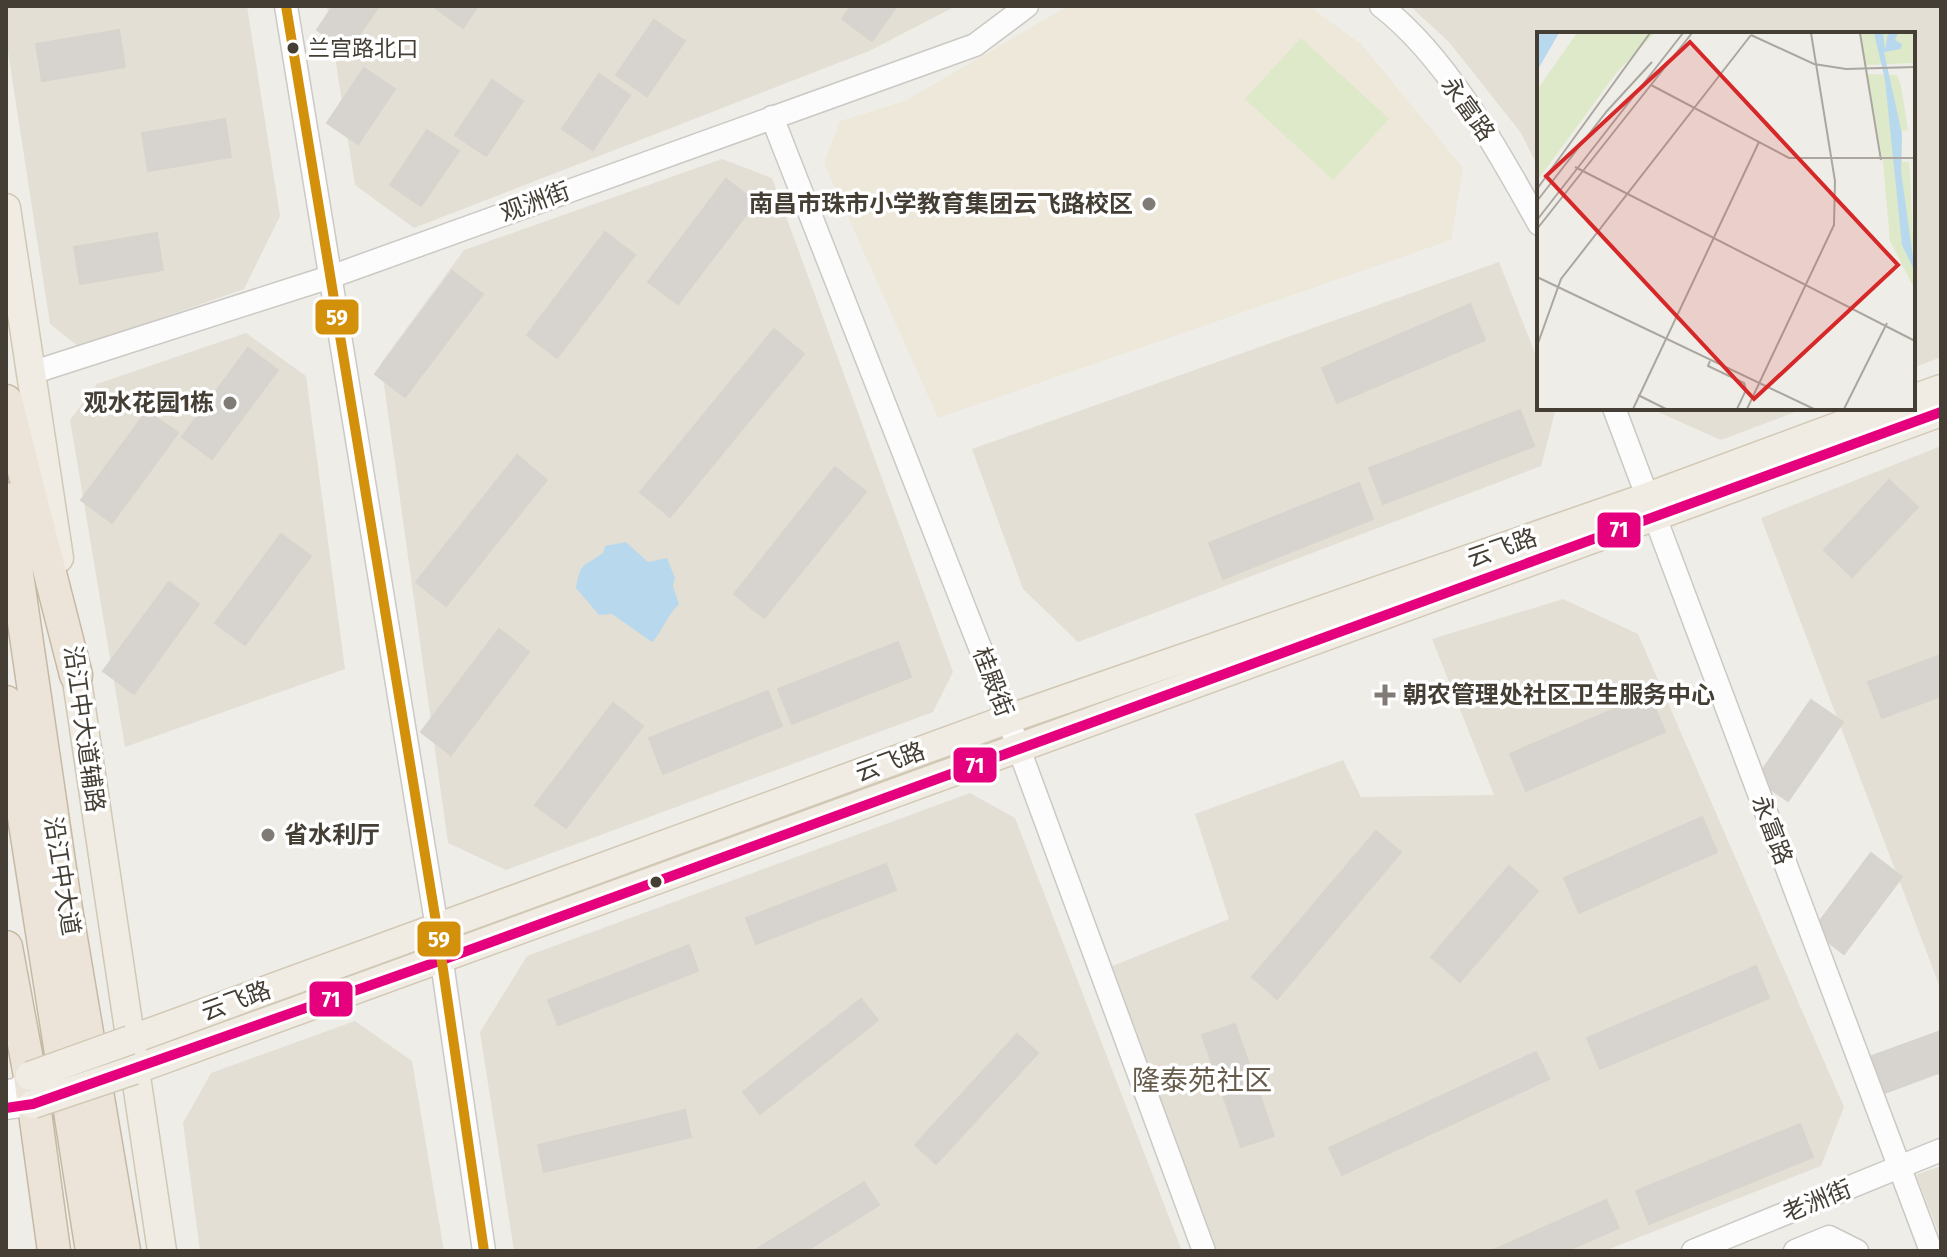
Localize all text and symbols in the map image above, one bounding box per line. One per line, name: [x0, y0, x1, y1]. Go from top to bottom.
inset map: [1537, 32, 1915, 410]
place label: 兰宫路北口: [308, 35, 418, 62]
marker: 兰宫路北口: [285, 40, 301, 56]
street label: 永富路: [1436, 72, 1500, 146]
street label: 观洲街: [496, 177, 574, 227]
place label: 南昌市珠市小学教育集团云飞路校区: [749, 190, 1133, 218]
marker: 南昌市珠市小学教育集团云飞路校区: [1140, 195, 1158, 213]
line badge: 59: [314, 298, 360, 336]
text: 59: [326, 304, 348, 331]
place label: 观水花园1栋: [84, 389, 214, 417]
marker: 观水花园1栋: [221, 394, 239, 412]
line badge: 71: [1596, 511, 1642, 549]
text: 71: [1610, 516, 1628, 543]
street label: 云飞路: [1463, 523, 1541, 573]
street label: 桂殿街: [967, 643, 1019, 721]
street label: 沿江中大道辅路: [58, 644, 110, 814]
place label: 朝农管理处社区卫生服务中心: [1403, 681, 1715, 709]
marker: 朝农管理处社区卫生服务中心: [1374, 684, 1396, 706]
street label: 云飞路: [851, 737, 929, 787]
line badge: 71: [952, 746, 998, 784]
text: 71: [966, 752, 984, 779]
street label: 永富路: [1746, 791, 1798, 869]
street label: 沿江中大道: [39, 815, 85, 937]
place label: 省水利厅: [284, 821, 380, 849]
marker: 省水利厅: [259, 826, 277, 844]
unlabelled marker: [648, 874, 664, 890]
line badge: 59: [416, 920, 462, 958]
text: 59: [428, 926, 450, 953]
street label: 云飞路: [197, 976, 275, 1026]
line badge: 71: [308, 980, 354, 1018]
text: 71: [322, 986, 340, 1013]
district label: 隆泰苑社区: [1132, 1064, 1272, 1097]
street label: 老洲街: [1778, 1175, 1856, 1227]

